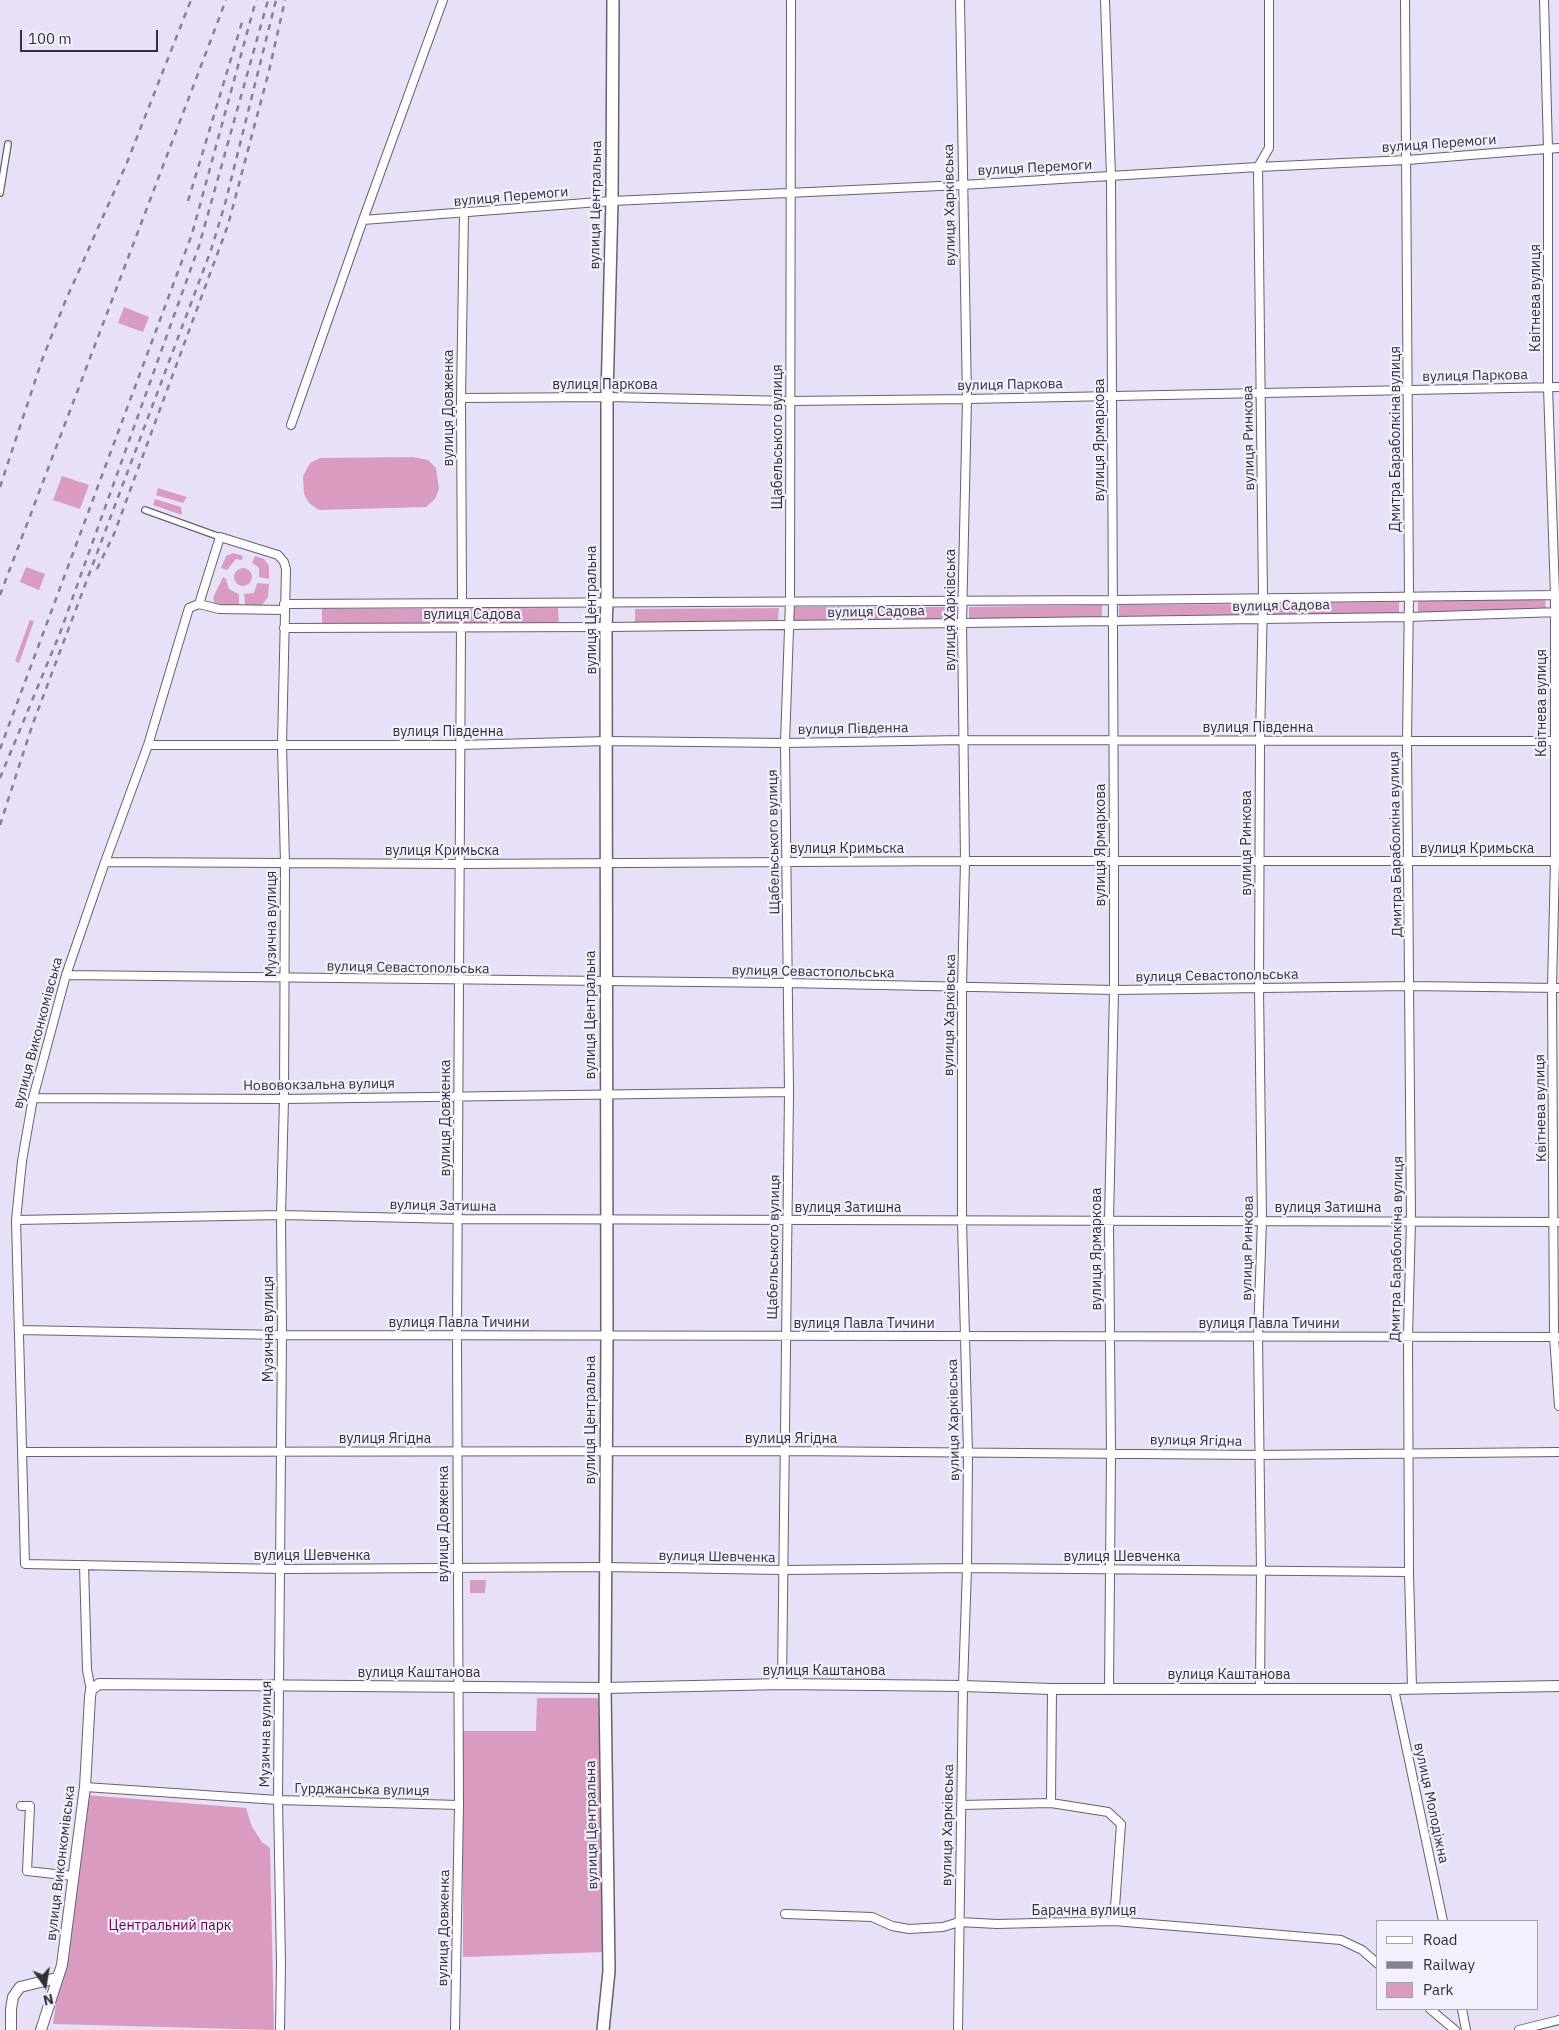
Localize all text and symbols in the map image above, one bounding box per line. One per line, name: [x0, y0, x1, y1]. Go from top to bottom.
scale bar: [22, 20, 160, 52]
text: 100 m: [28, 29, 72, 48]
street label: вулиця Перемоги: [1381, 132, 1497, 156]
street label: вулиця Центральна: [586, 140, 606, 270]
street label: вулиця Харківська: [941, 144, 959, 266]
street label: вулиця Перемоги: [977, 157, 1093, 179]
street label: вулиця Перемоги: [453, 184, 569, 210]
street label: Квітнева вулиця: [1528, 244, 1544, 352]
street label: Дмитра Бараболкіна вулиця: [1388, 346, 1404, 532]
street label: вулиця Довженка: [441, 350, 457, 466]
street label: Щабельського вулиця: [770, 364, 786, 510]
street label: вулиця Паркова: [1422, 367, 1528, 385]
street label: вулиця Паркова: [957, 376, 1063, 394]
street label: вулиця Паркова: [552, 377, 658, 393]
street label: вулиця Ярмаркова: [1092, 379, 1108, 501]
street label: вулиця Ринкова: [1240, 385, 1258, 491]
street label: вулиця Центральна: [584, 545, 600, 675]
street label: вулиця Харківська: [943, 549, 959, 671]
street label: вулиця Садова: [1232, 597, 1330, 615]
street label: вулиця Садова: [827, 603, 925, 621]
street label: вулиця Садова: [423, 607, 521, 623]
street label: Квітнева вулиця: [1534, 649, 1550, 757]
street label: вулиця Південна: [797, 720, 909, 738]
street label: вулиця Південна: [1203, 720, 1313, 736]
street label: вулиця Південна: [393, 724, 503, 740]
street label: Дмитра Бараболкіна вулиця: [1386, 751, 1406, 937]
street label: Щабельського вулиця: [764, 769, 784, 915]
street label: вулиця Ярмаркова: [1093, 784, 1109, 906]
street label: вулиця Ринкова: [1239, 790, 1255, 896]
street label: вулиця Кримьска: [790, 841, 904, 857]
street label: вулиця Кримьска: [1420, 841, 1534, 857]
street label: вулиця Кримьска: [385, 843, 499, 859]
street label: Музична вулиця: [264, 871, 280, 977]
street label: вулиця Центральна: [583, 950, 599, 1080]
street label: вулиця Харківська: [941, 954, 959, 1076]
street label: вулиця Виконкомівська: [10, 955, 66, 1111]
street label: вулиця Севастопольська: [326, 958, 490, 978]
street label: вулиця Севастопольська: [731, 962, 895, 982]
street label: вулиця Севастопольська: [1135, 966, 1299, 986]
street label: Квітнева вулиця: [1532, 1054, 1550, 1162]
street label: вулиця Довженка: [438, 1060, 454, 1176]
street label: Нововокзальна вулиця: [243, 1075, 395, 1095]
street label: Дмитра Бараболкіна вулиця: [1387, 1156, 1407, 1342]
street label: Щабельського вулиця: [764, 1174, 784, 1320]
street label: вулиця Ярмаркова: [1089, 1188, 1105, 1310]
street label: вулиця Ринкова: [1239, 1195, 1257, 1301]
street label: вулиця Затишна: [389, 1197, 497, 1215]
street label: вулиця Затишна: [794, 1200, 902, 1216]
street label: вулиця Затишна: [1274, 1200, 1382, 1216]
street label: Музична вулиця: [261, 1276, 277, 1382]
street label: вулиця Павла Тичини: [388, 1315, 530, 1331]
street label: вулиця Павла Тичини: [793, 1316, 935, 1332]
street label: вулиця Павла Тичини: [1198, 1316, 1340, 1332]
street label: вулиця Центральна: [583, 1355, 599, 1485]
street label: вулиця Харківська: [945, 1359, 963, 1481]
street label: вулиця Ягідна: [339, 1431, 431, 1447]
street label: вулиця Ягідна: [745, 1431, 837, 1447]
street label: вулиця Ягідна: [1150, 1432, 1242, 1450]
street label: вулиця Довженка: [436, 1466, 452, 1582]
street label: вулиця Шевченка: [253, 1548, 371, 1564]
street label: вулиця Шевченка: [658, 1548, 776, 1566]
street label: вулиця Шевченка: [1063, 1549, 1181, 1565]
street label: вулиця Каштанова: [763, 1663, 885, 1679]
street label: вулиця Каштанова: [358, 1665, 480, 1681]
street label: вулиця Каштанова: [1168, 1667, 1290, 1683]
street label: Музична вулиця: [257, 1681, 275, 1787]
street label: вулиця Молодіжна: [1410, 1741, 1452, 1865]
street label: вулиця Центральна: [582, 1760, 602, 1890]
street label: вулиця Харківська: [939, 1764, 957, 1886]
street label: Гурджанська вулиця: [294, 1780, 430, 1800]
street label: вулиця Виконкомівська: [43, 1784, 79, 1942]
street label: вулиця Довженка: [435, 1869, 453, 1987]
street label: Барачна вулиця: [1032, 1903, 1136, 1919]
park label: Центральний парк: [109, 1918, 231, 1934]
legend: [1376, 1920, 1539, 2010]
text: Road: [1423, 1930, 1458, 1949]
text: Railway: [1423, 1955, 1475, 1974]
north arrow: [20, 1960, 70, 2010]
text: Park: [1423, 1980, 1453, 1999]
text: N: [41, 1990, 55, 2010]

